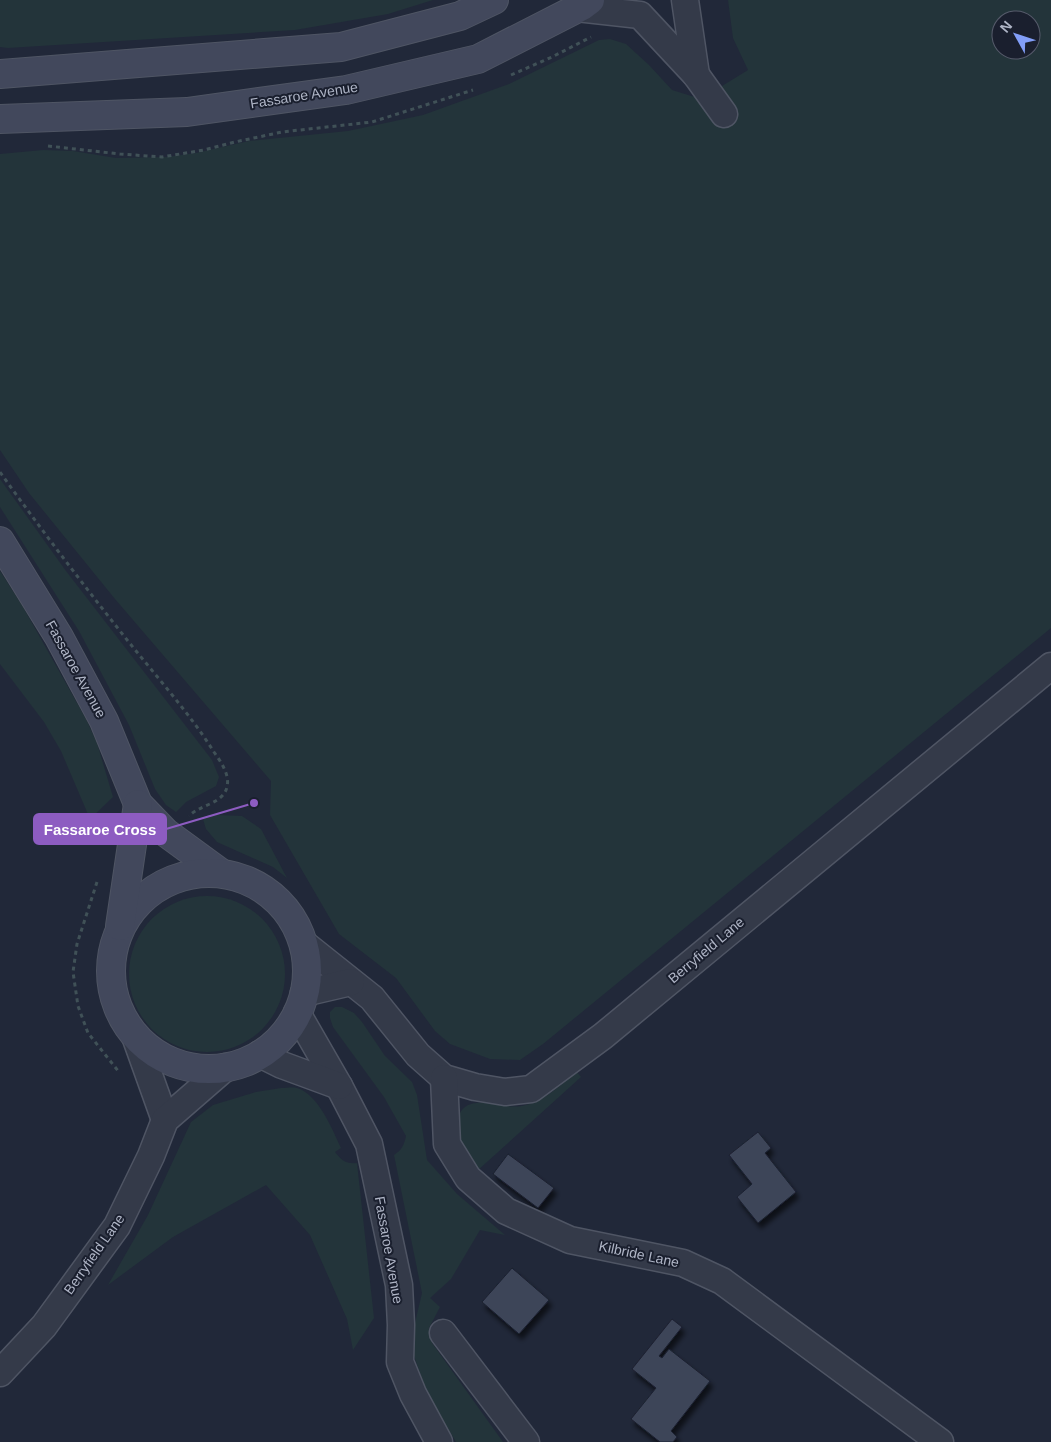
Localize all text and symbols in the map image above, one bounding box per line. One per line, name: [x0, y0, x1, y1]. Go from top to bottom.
north arrow: [991, 10, 1041, 60]
text: N: [997, 18, 1015, 36]
street label: Fassaroe Avenue: [249, 79, 359, 111]
street label: Fassaroe Avenue: [43, 618, 109, 721]
callout: Fassaroe Cross: [34, 814, 166, 844]
text: Fassaroe Cross: [44, 821, 156, 838]
street label: Berryfield Lane: [665, 913, 747, 986]
street label: Fassaroe Avenue: [372, 1195, 406, 1305]
street label: Berryfield Lane: [60, 1211, 128, 1297]
street label: Kilbride Lane: [597, 1238, 681, 1270]

